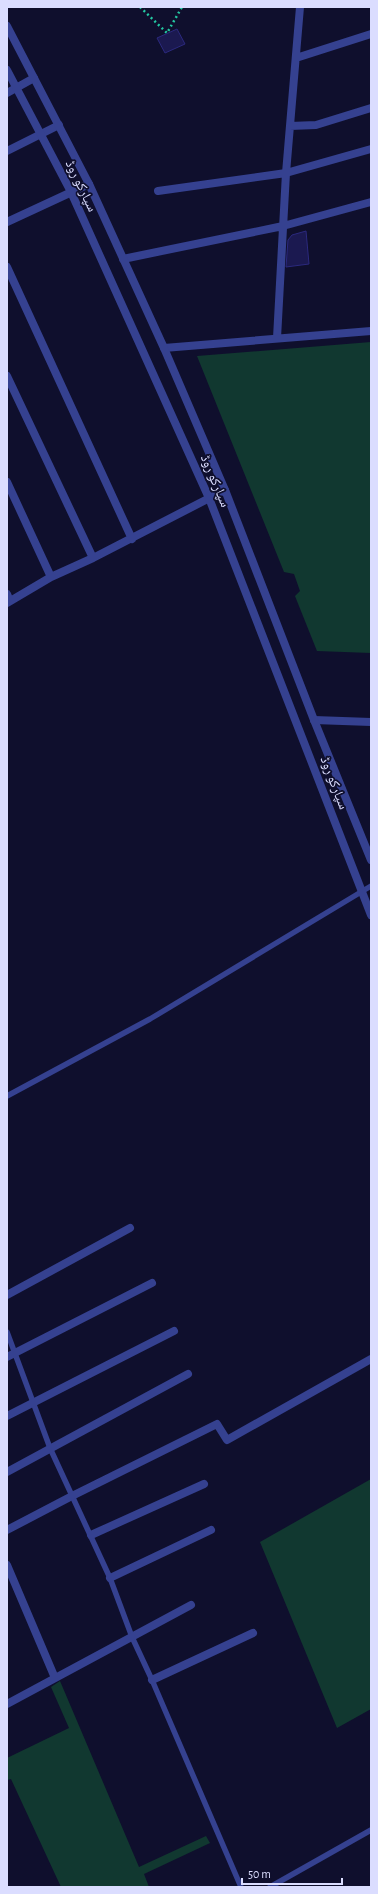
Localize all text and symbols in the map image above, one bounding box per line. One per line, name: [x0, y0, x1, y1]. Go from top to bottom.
street label: سپارکو روڈ: [62, 158, 99, 215]
street label: سپارکو روڈ: [197, 453, 232, 510]
street label: سپارکو روڈ: [316, 755, 351, 812]
scale bar: [242, 1860, 342, 1886]
text: 50 m: [248, 1868, 271, 1880]

